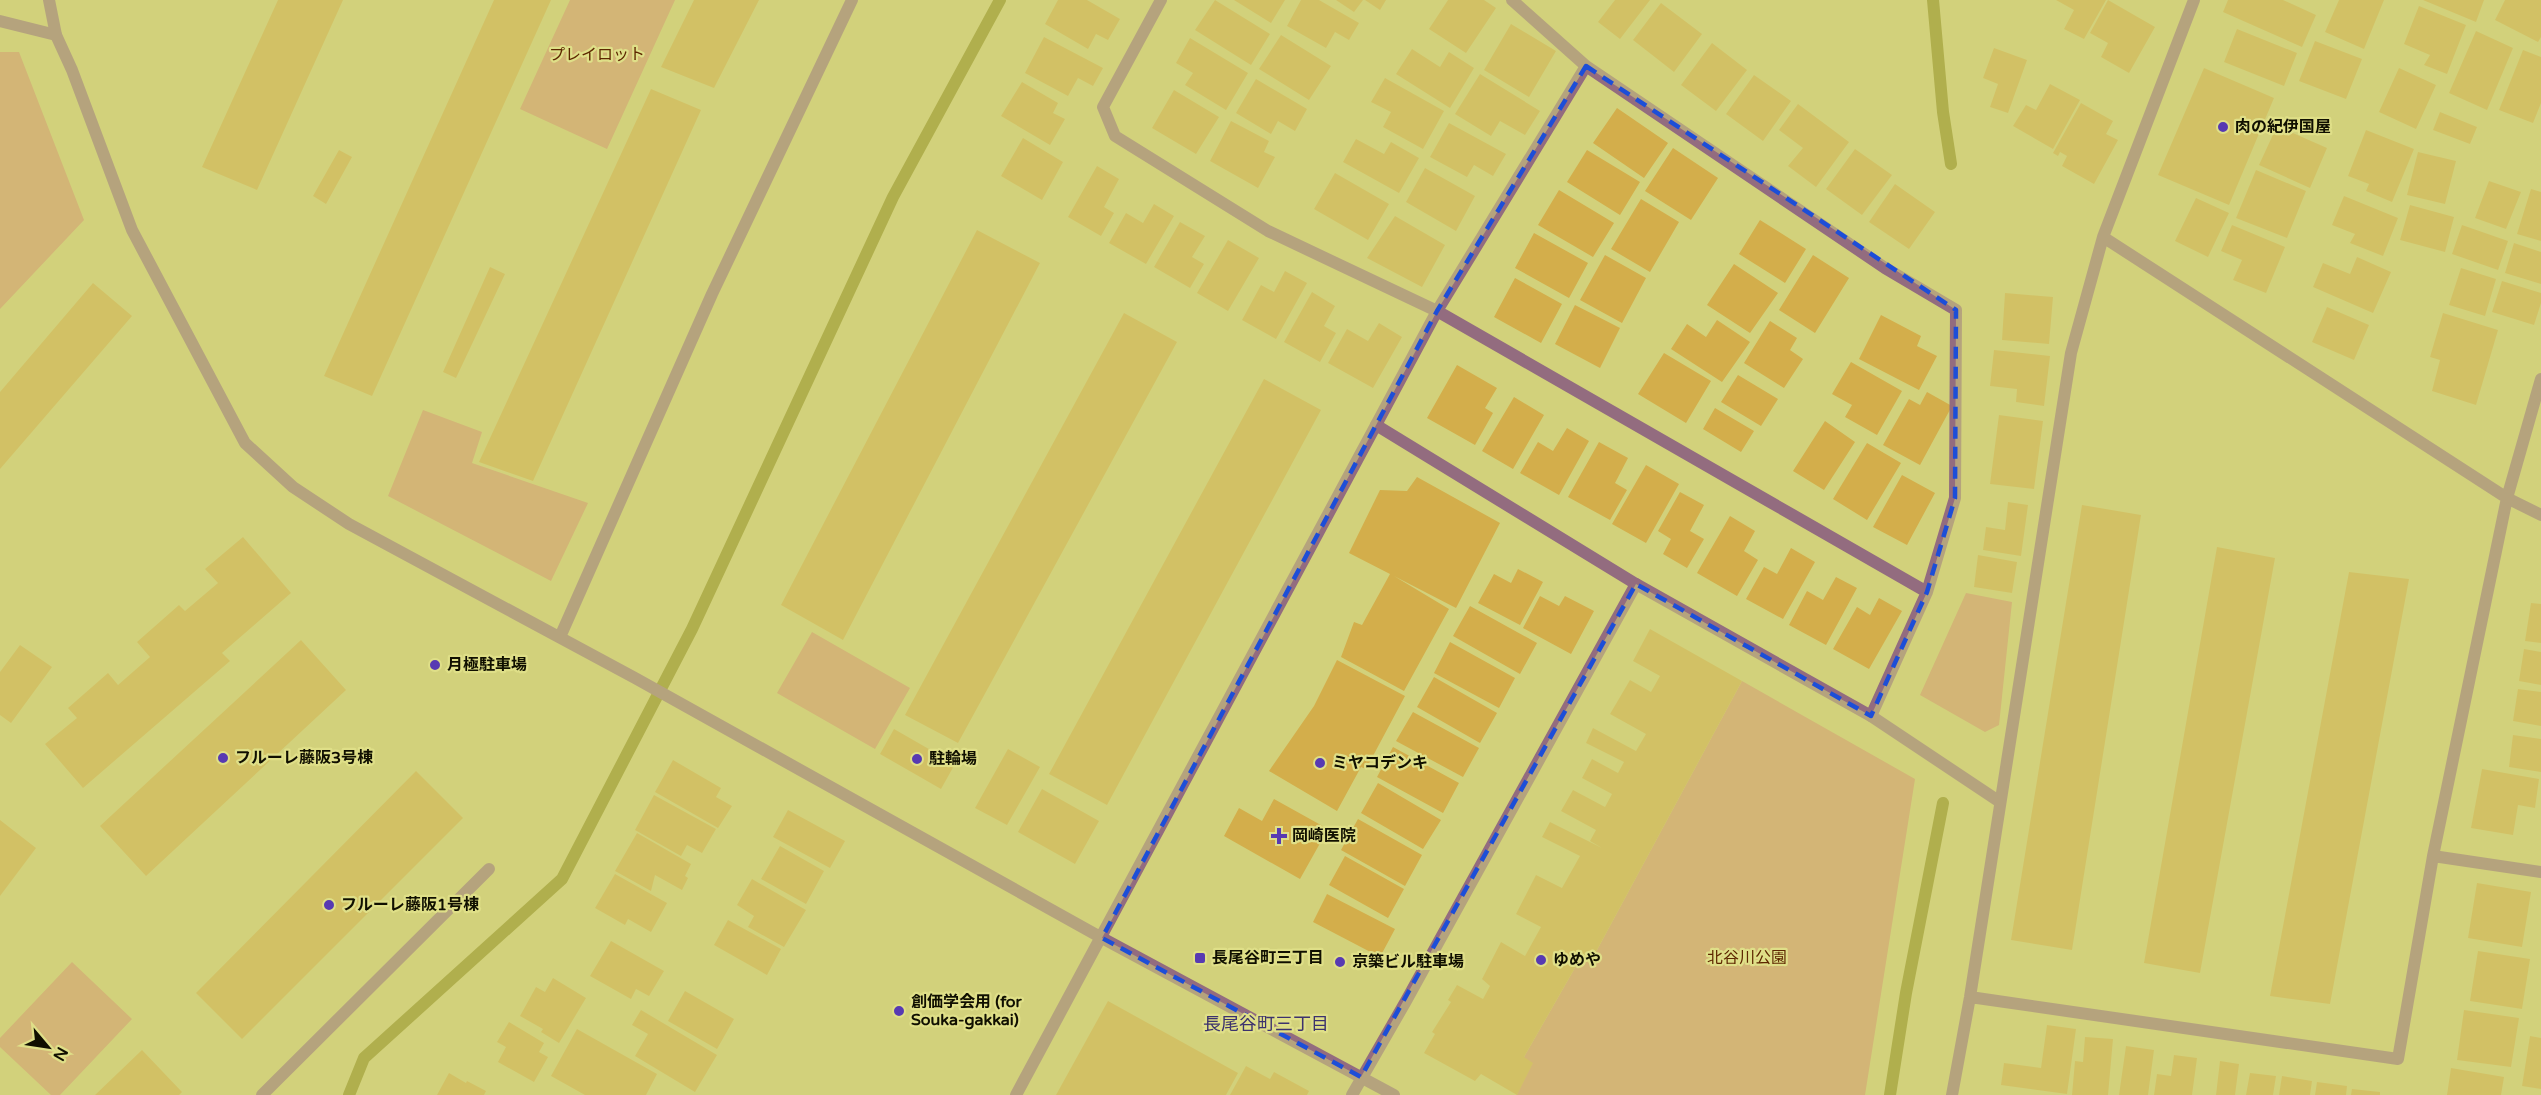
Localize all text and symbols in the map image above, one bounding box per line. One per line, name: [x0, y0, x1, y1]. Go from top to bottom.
park label: プレイロット: [549, 45, 645, 65]
place label: 肉の紀伊国屋: [2235, 117, 2331, 137]
marker: 肉の紀伊国屋: [2216, 120, 2230, 134]
place label: 月極駐車場: [447, 655, 527, 675]
marker: 月極駐車場: [428, 658, 442, 672]
place label: フルーレ藤阪3号棟: [235, 748, 373, 768]
place label: 駐輪場: [929, 749, 977, 769]
marker: フルーレ藤阪3号棟: [216, 751, 230, 765]
marker: 駐輪場: [910, 752, 924, 766]
place label: ミヤコデンキ: [1332, 753, 1428, 773]
marker: ミヤコデンキ: [1313, 756, 1327, 770]
place label: 岡崎医院: [1292, 826, 1356, 846]
marker: 岡崎医院: [1270, 827, 1288, 845]
place label: フルーレ藤阪1号棟: [341, 895, 479, 915]
marker: フルーレ藤阪1号棟: [322, 898, 336, 912]
place label: 長尾谷町三丁目: [1212, 948, 1324, 968]
park label: 北谷川公園: [1707, 948, 1787, 968]
place label: ゆめや: [1553, 950, 1601, 970]
marker: 長尾谷町三丁目: [1193, 951, 1207, 965]
place label: 京築ビル駐車場: [1352, 952, 1464, 972]
marker: ゆめや: [1534, 953, 1548, 967]
marker: 京築ビル駐車場: [1333, 955, 1347, 969]
place label: 創価学会用 (for Souka-gakkai): [911, 992, 1023, 1030]
marker: 創価学会用 (for Souka-gakkai): [892, 1004, 906, 1018]
district label: 長尾谷町三丁目: [1203, 1013, 1329, 1035]
north arrow: [18, 1017, 78, 1077]
text: N: [48, 1043, 72, 1064]

